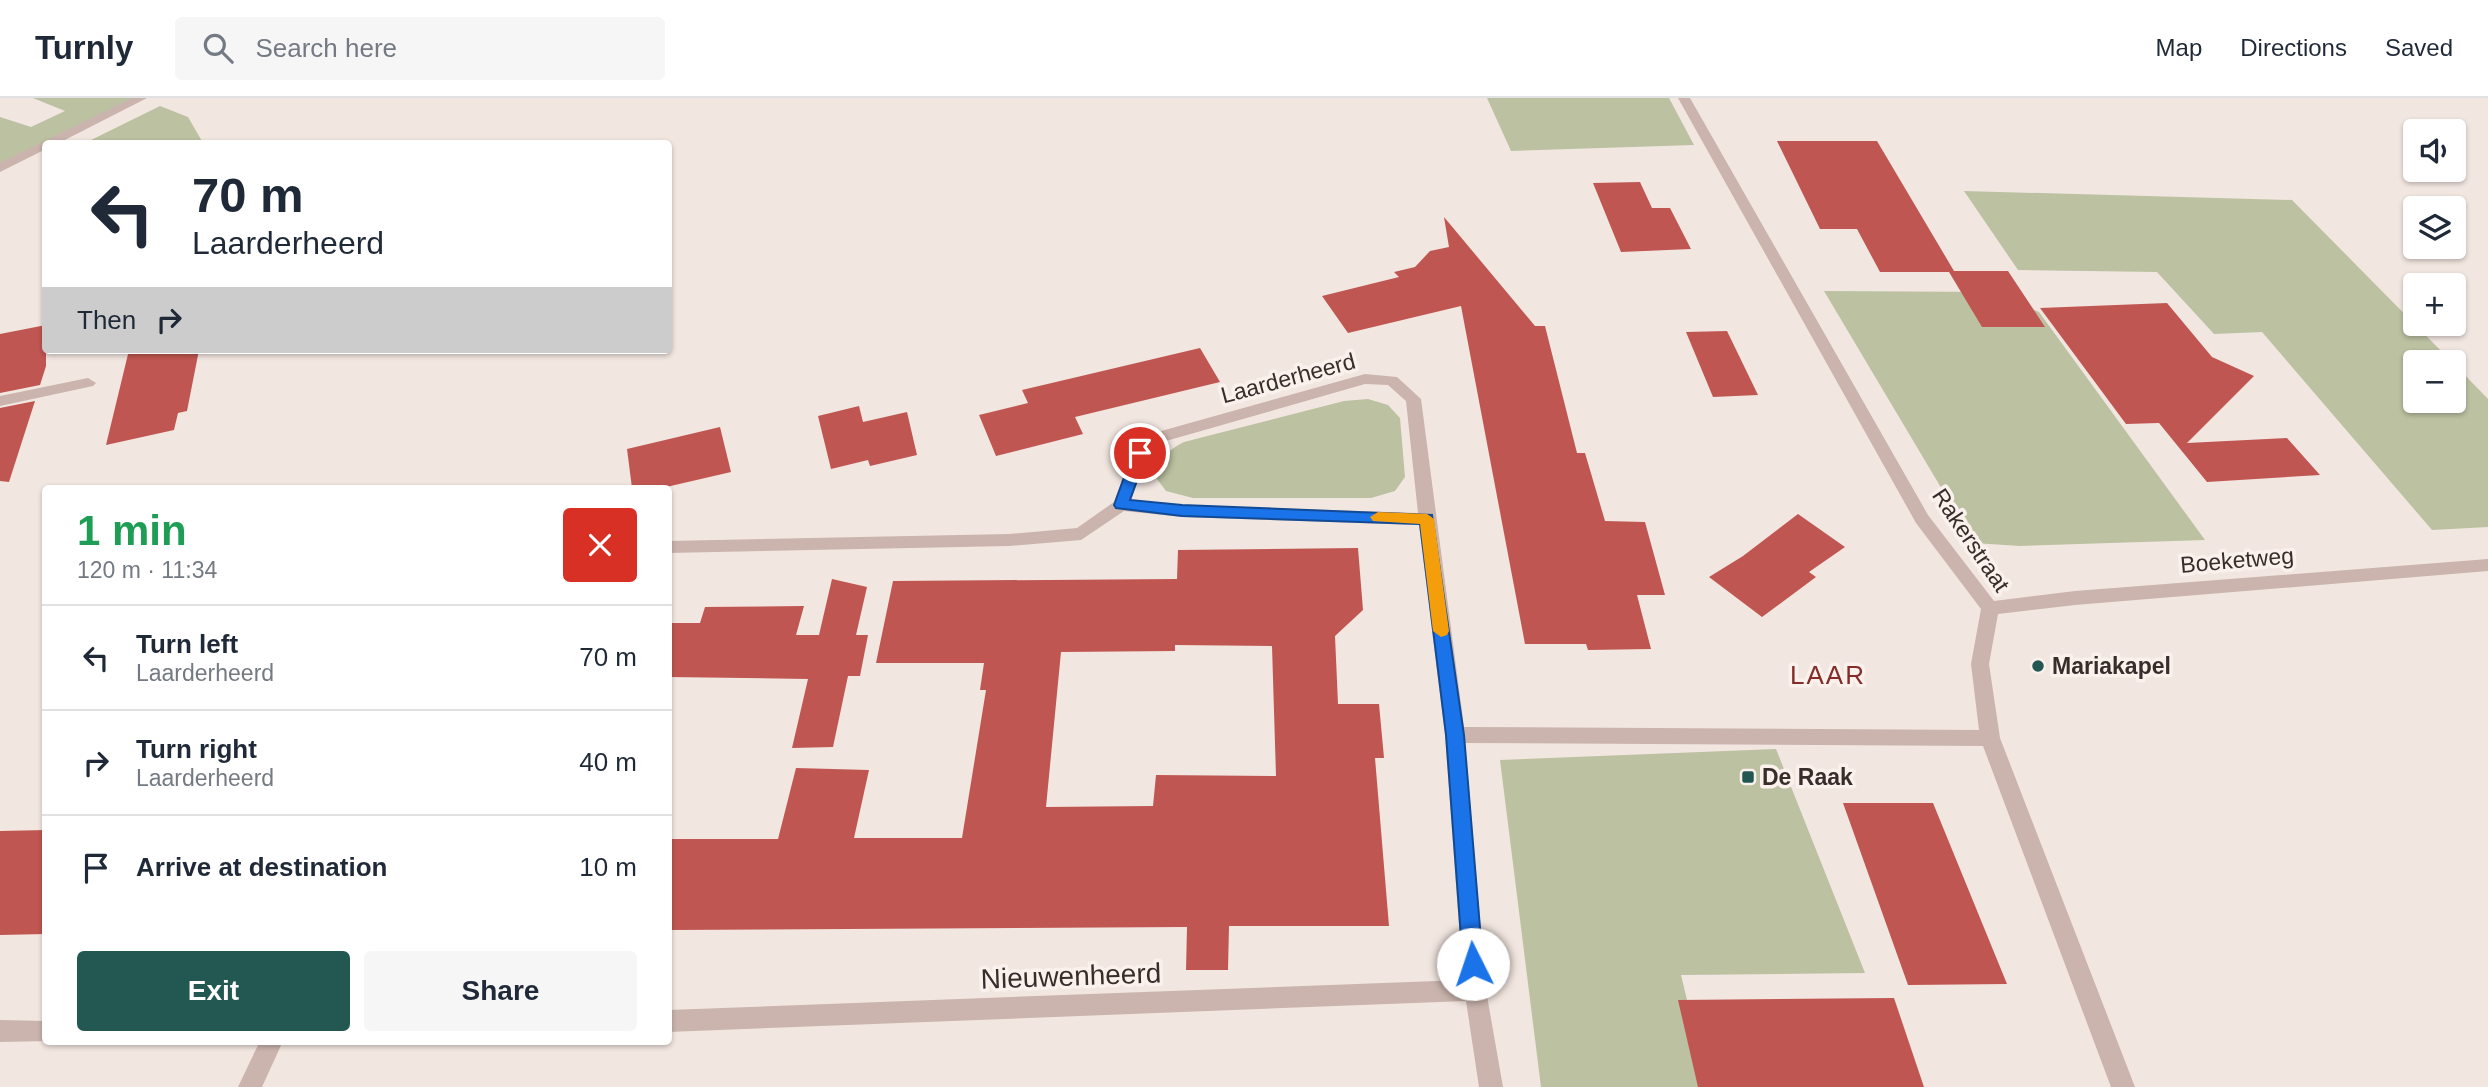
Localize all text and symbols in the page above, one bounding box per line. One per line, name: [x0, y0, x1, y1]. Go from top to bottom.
search box: [175, 17, 665, 80]
text: Turnly: [35, 29, 133, 66]
icon: search: [199, 29, 237, 67]
text: Search here: [255, 33, 397, 63]
text: Map: [2156, 34, 2202, 61]
text: Directions: [2240, 34, 2347, 61]
text: Saved: [2385, 34, 2453, 61]
map controls: [2403, 119, 2466, 413]
button: sound: [2403, 119, 2466, 182]
icon: left: [77, 168, 168, 259]
text: 70 m: [192, 168, 304, 222]
button: layers: [2403, 196, 2466, 259]
text: Laarderheerd: [192, 225, 384, 261]
button: +: [2403, 273, 2466, 336]
icon: right: [150, 301, 188, 339]
text: Then: [77, 305, 136, 335]
street label: Laarderheerd: [1218, 348, 1358, 408]
button: −: [2403, 350, 2466, 413]
pin: [1110, 423, 1170, 483]
icon: arrive: [1121, 434, 1159, 472]
street label: Rakerstraat: [1927, 483, 2015, 597]
text: 1 min: [77, 507, 187, 554]
button: close: [563, 508, 637, 582]
street label: Boeketweg: [2179, 542, 2295, 578]
text: 120 m · 11:34: [77, 557, 217, 583]
text: Turn left: [136, 629, 238, 659]
icon: left: [77, 639, 115, 677]
text: 70 m: [579, 642, 637, 672]
place label: Mariakapel: [2052, 653, 2171, 679]
marker: Mariakapel: [2030, 658, 2046, 674]
text: Laarderheerd: [136, 660, 274, 686]
district label: LAAR: [1790, 660, 1866, 690]
text: Turn right: [136, 734, 257, 764]
icon: right: [77, 744, 115, 782]
text: 40 m: [579, 747, 637, 777]
place label: De Raak: [1762, 764, 1853, 790]
text: Laarderheerd: [136, 765, 274, 791]
marker: De Raak: [1740, 769, 1756, 785]
icon: arrive: [77, 849, 115, 887]
text: Arrive at destination: [136, 852, 387, 882]
text: 10 m: [579, 852, 637, 882]
position arrow: [1436, 927, 1510, 1001]
button: Exit: [77, 951, 350, 1031]
button: Share: [364, 951, 637, 1031]
street label: Nieuwenheerd: [980, 957, 1162, 995]

